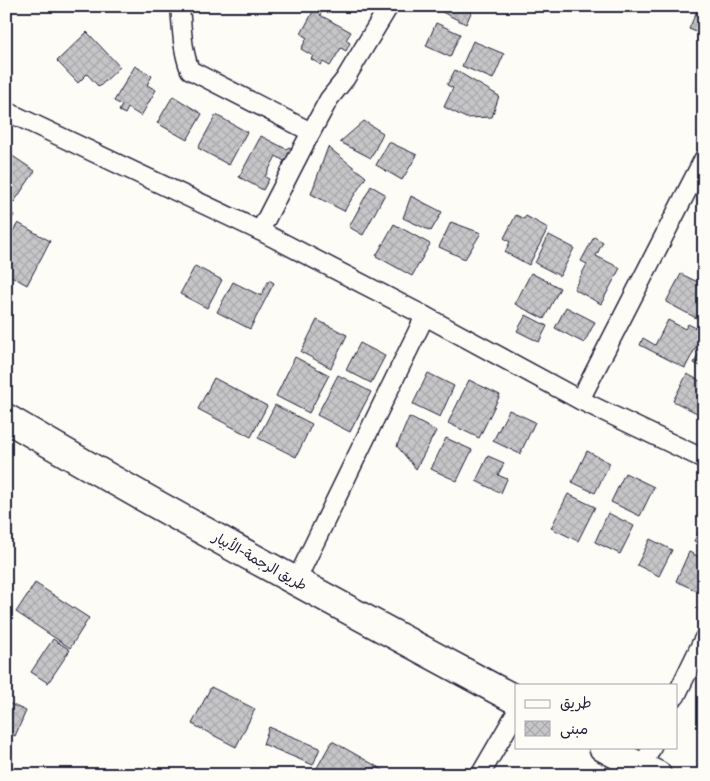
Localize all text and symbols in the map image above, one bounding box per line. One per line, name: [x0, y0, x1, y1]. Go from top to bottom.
street label: طريق الرجمة-الأبيار: [209, 527, 310, 594]
legend: [515, 684, 678, 748]
text: طريق: [560, 694, 592, 713]
text: مبنى: [560, 720, 588, 739]

